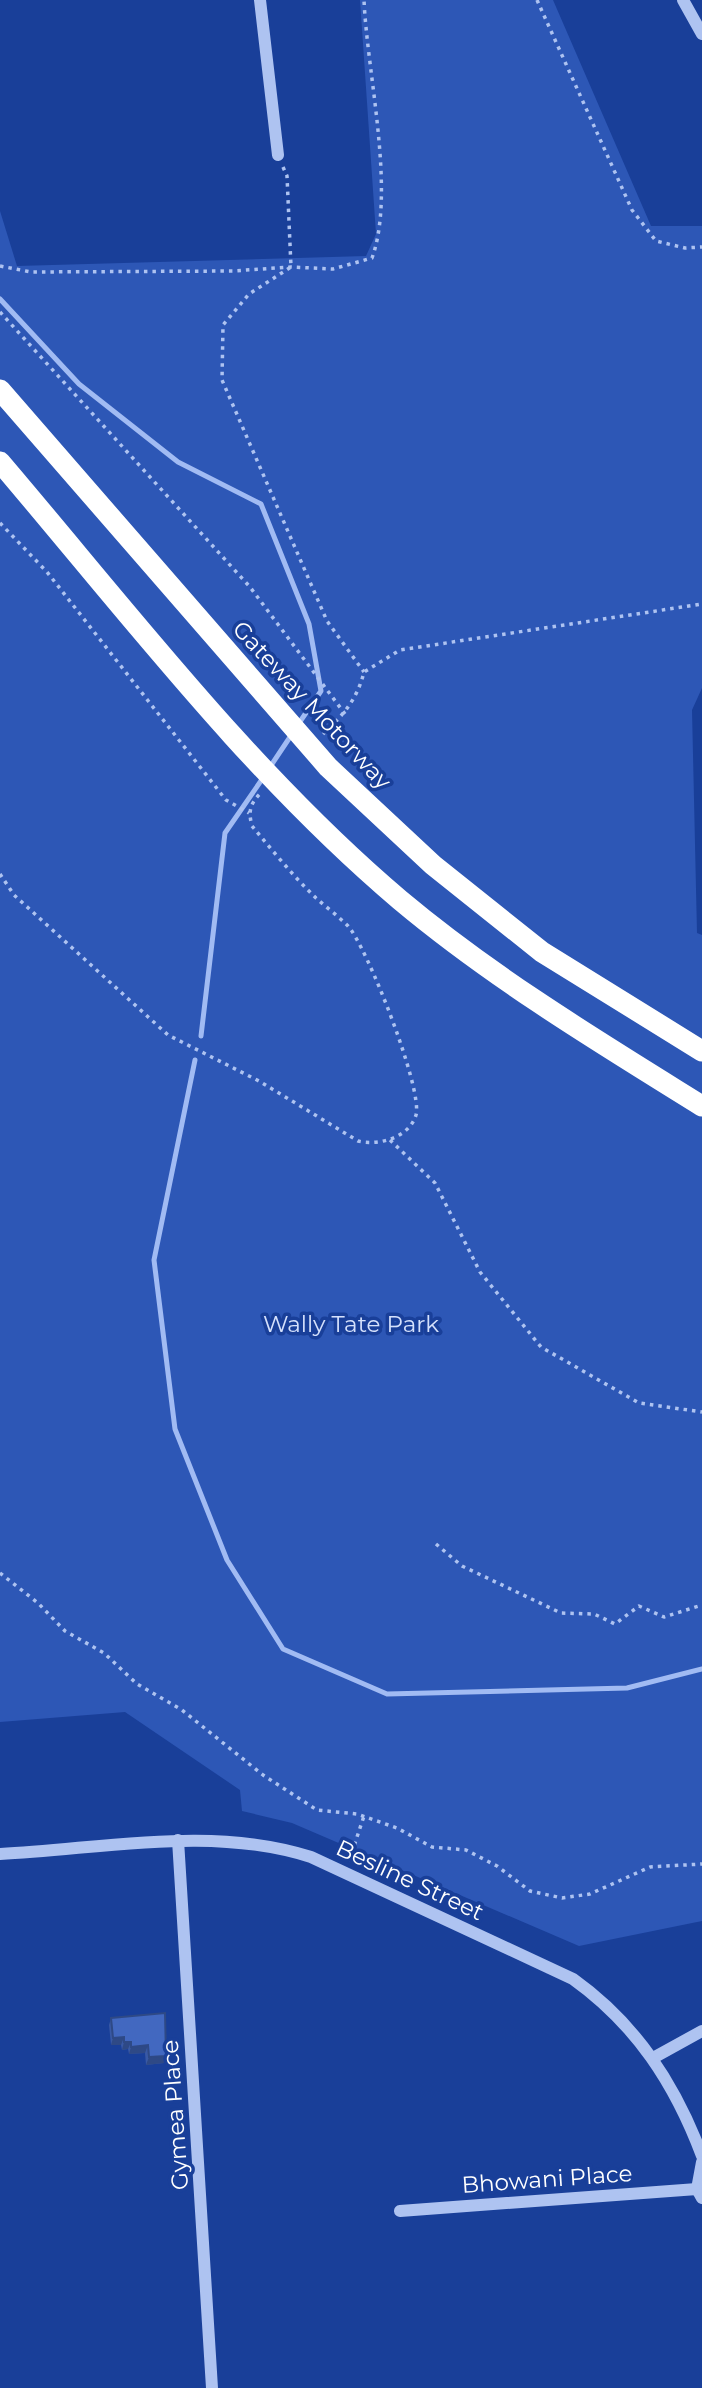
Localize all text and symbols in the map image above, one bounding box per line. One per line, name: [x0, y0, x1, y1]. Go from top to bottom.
street label: Gateway Motorway: [227, 615, 398, 795]
park label: Wally Tate Park: [263, 1310, 439, 1338]
street label: Besline Street: [332, 1834, 488, 1926]
street label: Gymea Place: [156, 2039, 194, 2191]
street label: Bhowani Place: [461, 2159, 633, 2199]

